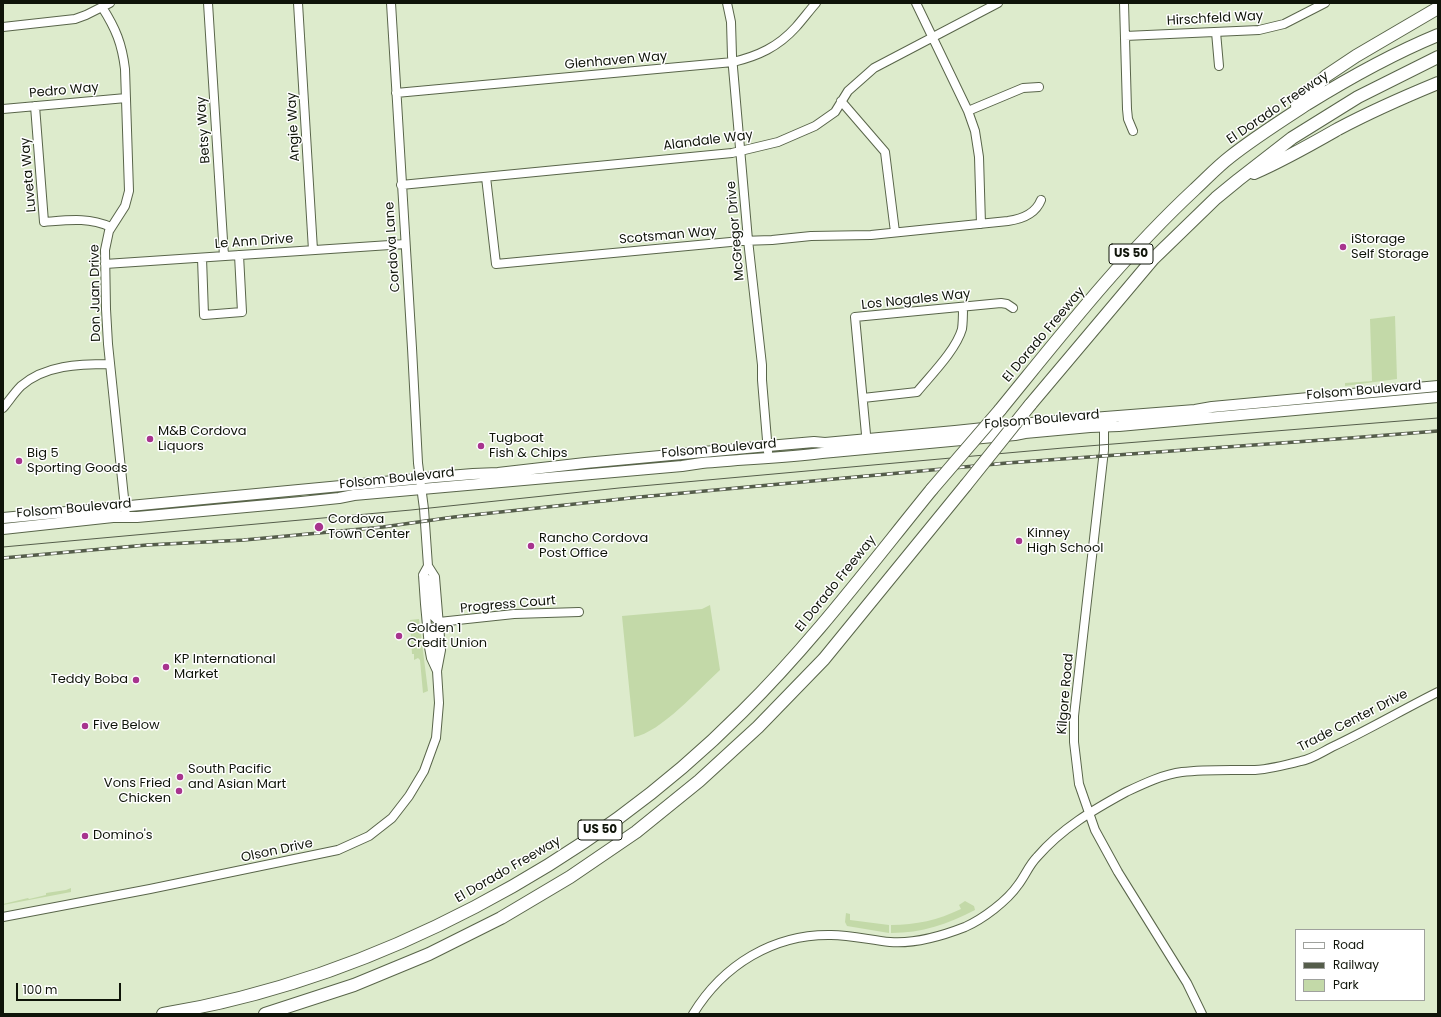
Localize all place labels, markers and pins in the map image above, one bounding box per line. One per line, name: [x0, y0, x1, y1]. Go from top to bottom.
place label: iStorage Self Storage: [1351, 232, 1429, 263]
marker: iStorage Self Storage: [1338, 242, 1348, 252]
place label: M&B Cordova Liquors: [158, 424, 247, 455]
place label: Tugboat Fish & Chips: [489, 431, 568, 462]
marker: M&B Cordova Liquors: [145, 434, 155, 444]
marker: Tugboat Fish & Chips: [476, 441, 486, 451]
place label: Big 5 Sporting Goods: [27, 446, 127, 477]
marker: Big 5 Sporting Goods: [14, 456, 24, 466]
place label: Cordova Town Center: [328, 512, 410, 543]
marker: Cordova Town Center: [313, 521, 325, 533]
place label: Kinney High School: [1027, 526, 1103, 557]
place label: Rancho Cordova Post Office: [539, 531, 648, 562]
marker: Kinney High School: [1014, 536, 1024, 546]
marker: Rancho Cordova Post Office: [526, 541, 536, 551]
place label: Golden 1 Credit Union: [407, 621, 487, 652]
marker: Golden 1 Credit Union: [394, 631, 404, 641]
place label: KP International Market: [174, 652, 276, 683]
marker: KP International Market: [161, 662, 171, 672]
place label: Teddy Boba: [51, 672, 128, 688]
marker: Teddy Boba: [131, 675, 141, 685]
place label: Five Below: [93, 718, 160, 734]
marker: Five Below: [80, 721, 90, 731]
place label: South Pacific and Asian Mart: [188, 762, 286, 793]
marker: South Pacific and Asian Mart: [175, 772, 185, 782]
place label: Vons Fried Chicken: [104, 776, 171, 807]
marker: Vons Fried Chicken: [174, 786, 184, 796]
place label: Domino's: [93, 828, 153, 844]
marker: Domino's: [80, 831, 90, 841]

